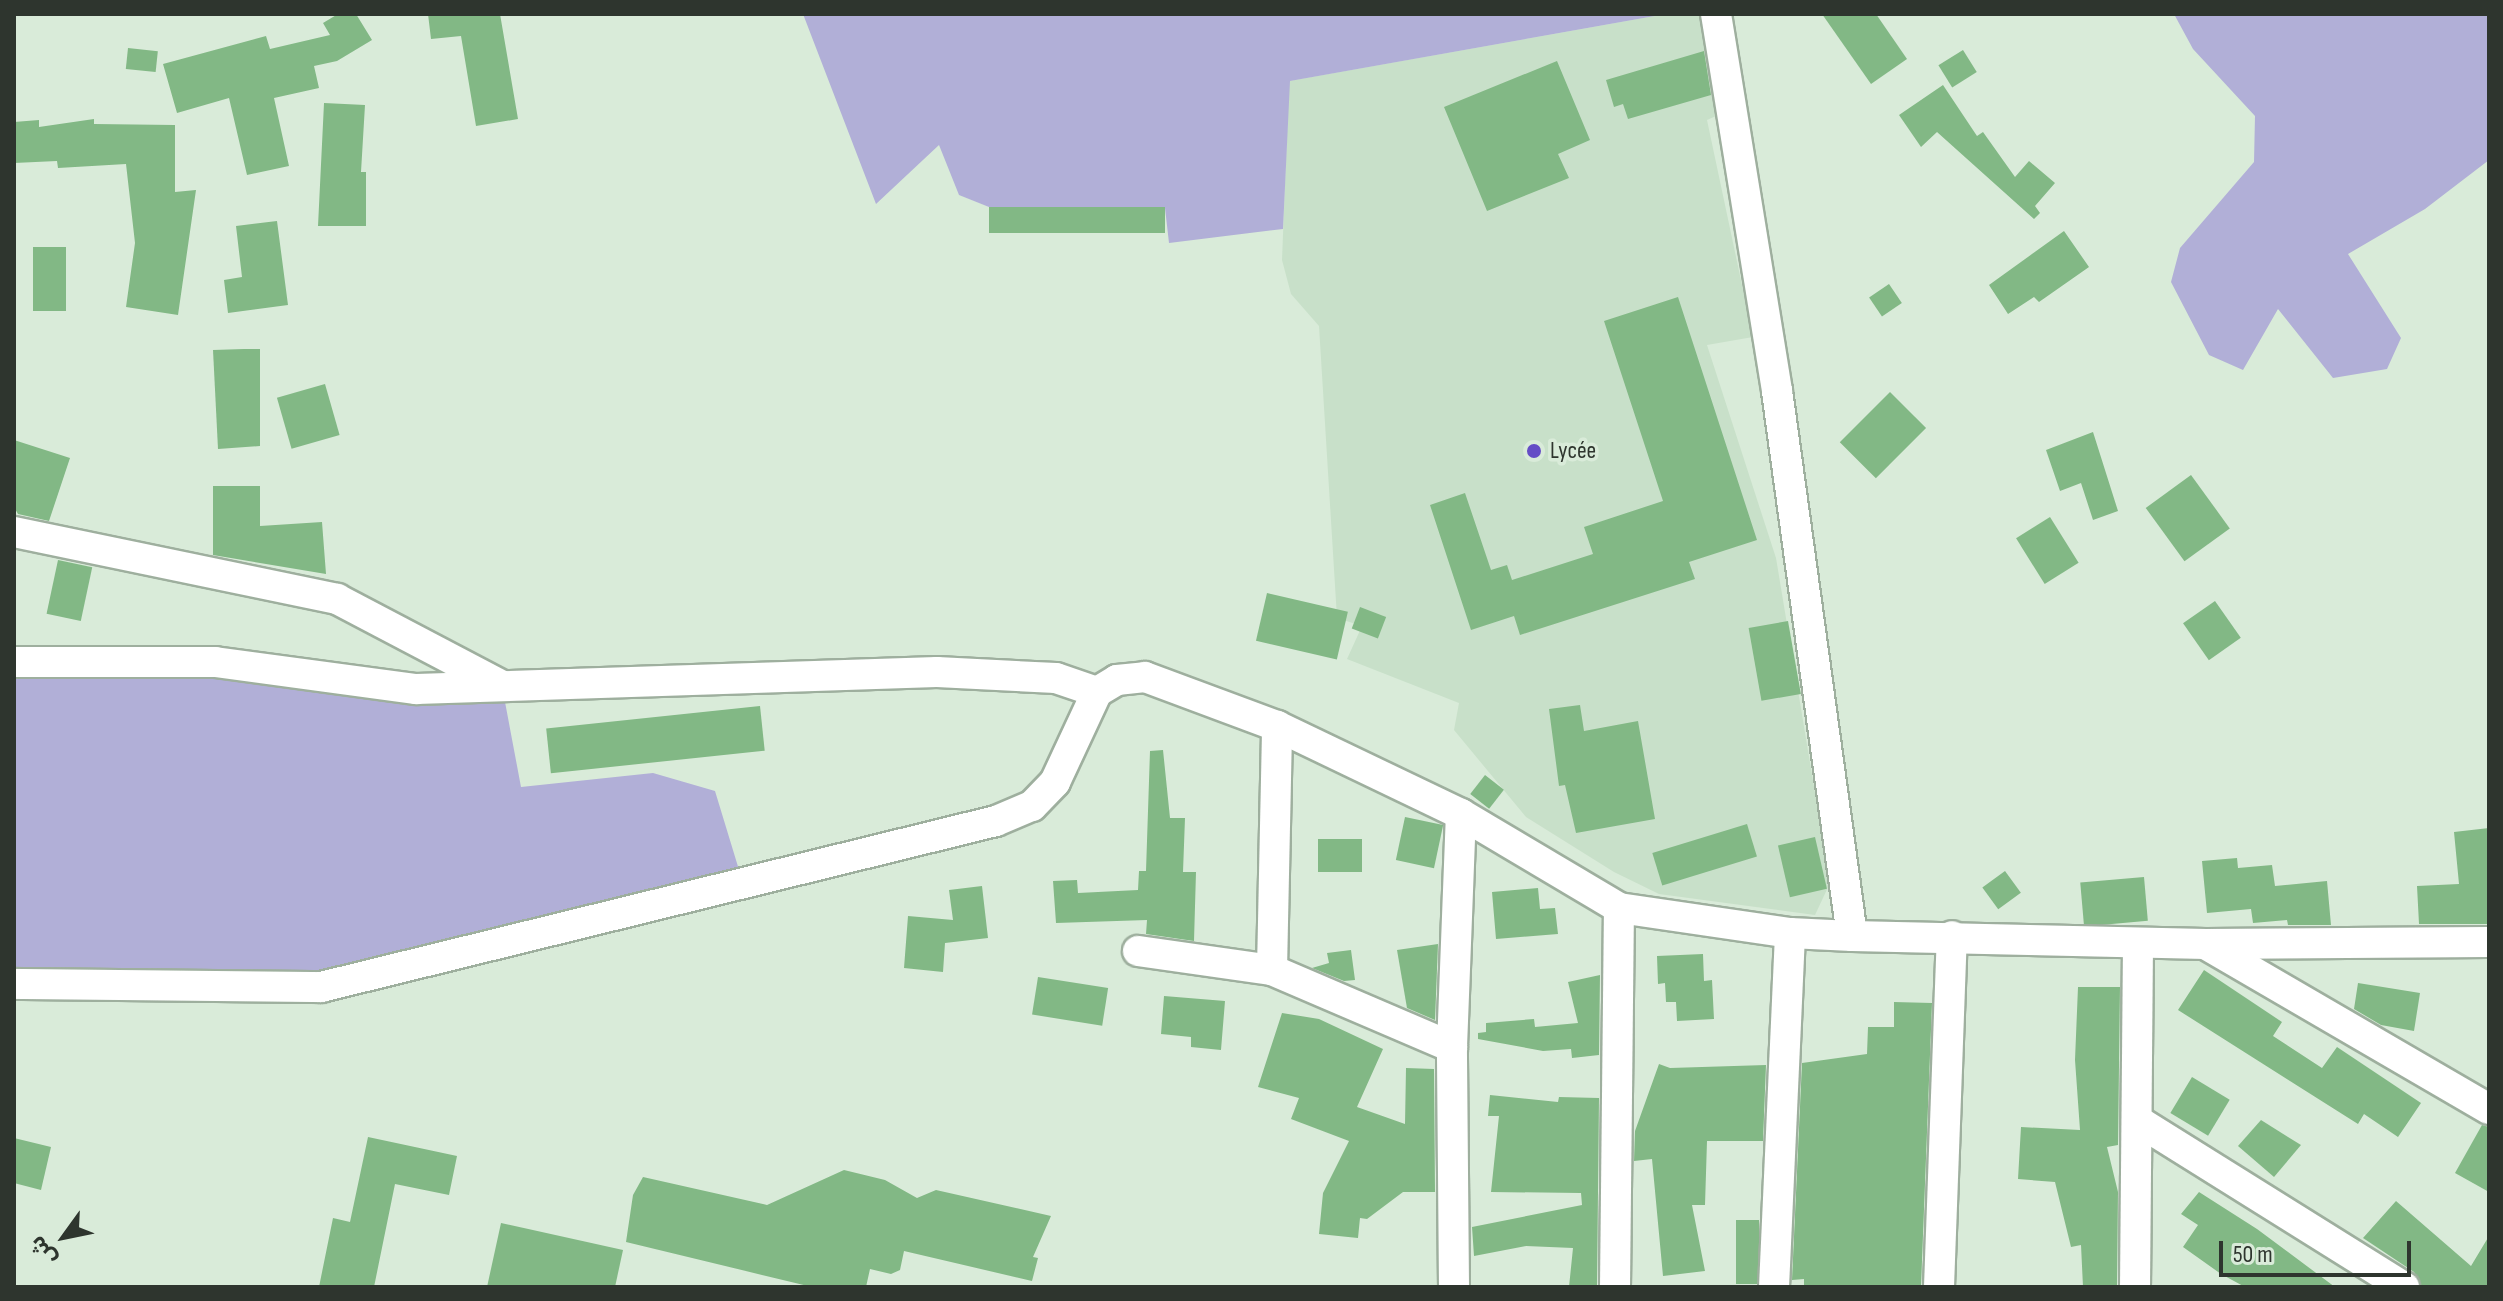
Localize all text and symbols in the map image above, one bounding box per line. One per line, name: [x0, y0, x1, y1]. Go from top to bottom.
place label: Lycée: [1550, 437, 1596, 465]
marker: Lycée: [1525, 442, 1543, 460]
north arrow: [24, 1197, 104, 1277]
scale bar: [2223, 1225, 2415, 1275]
text: ش: [24, 1230, 63, 1270]
text: 50 m: [2233, 1240, 2273, 1269]

